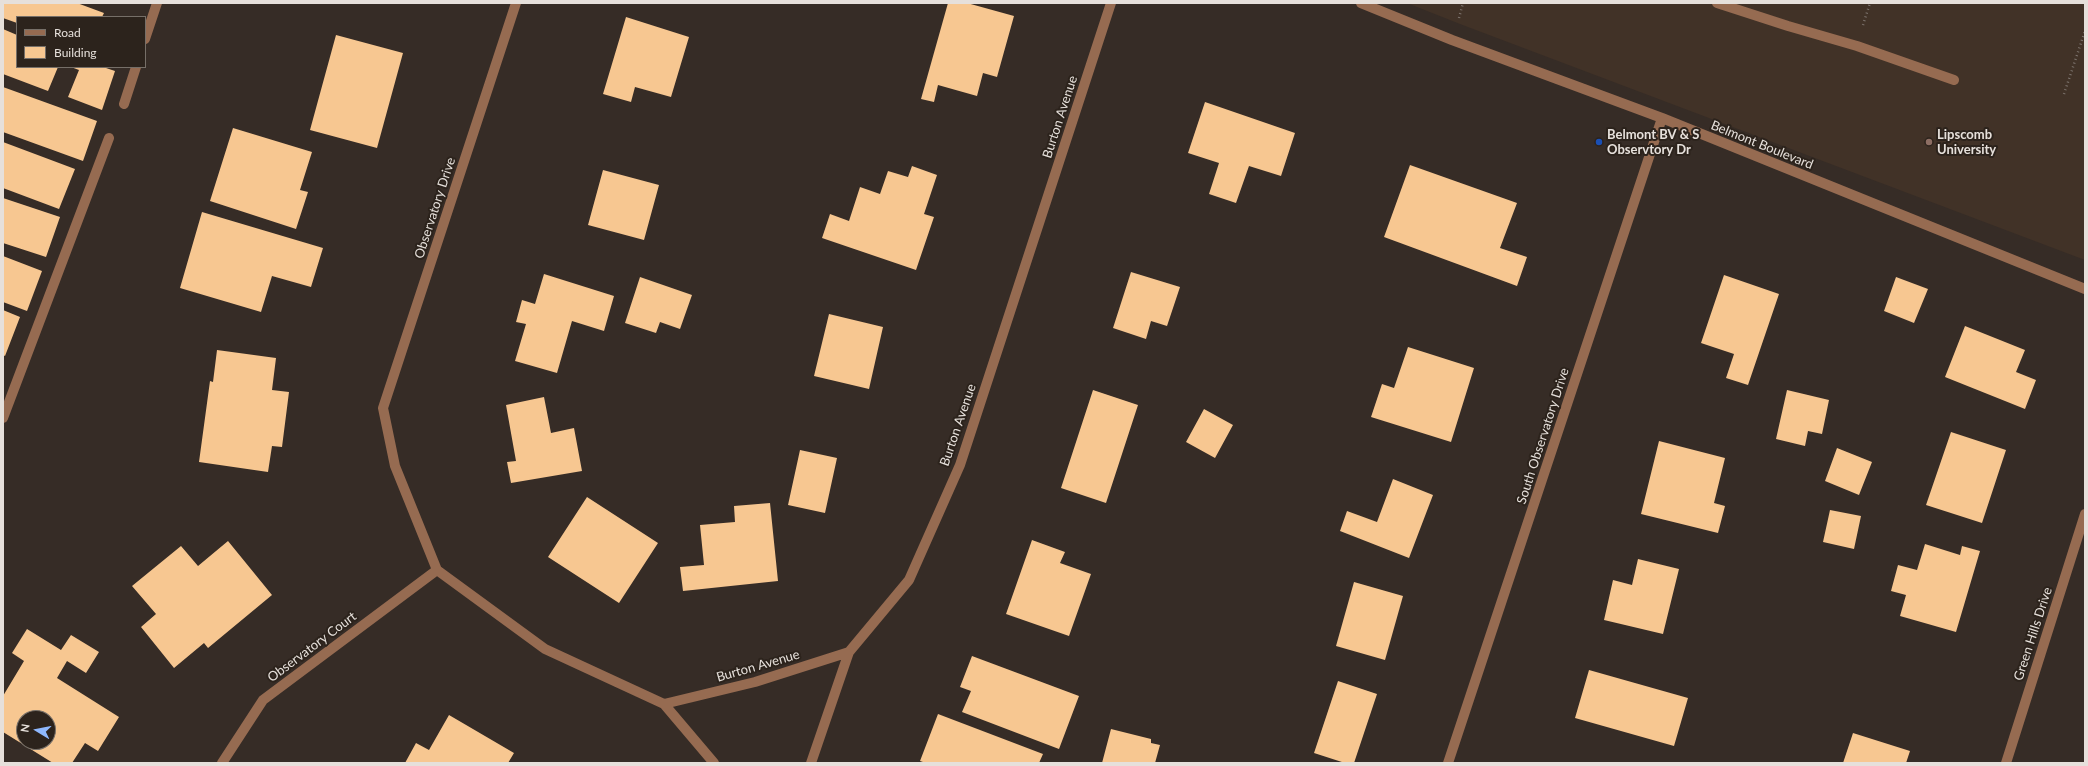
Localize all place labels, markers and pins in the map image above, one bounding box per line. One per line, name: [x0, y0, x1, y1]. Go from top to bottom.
place label: Belmont BV & S Observtory Dr: [1607, 127, 1699, 158]
place label: Lipscomb University: [1937, 127, 1996, 158]
marker: Belmont BV & S Observtory Dr: [1594, 137, 1604, 147]
marker: Lipscomb University: [1924, 137, 1934, 147]

